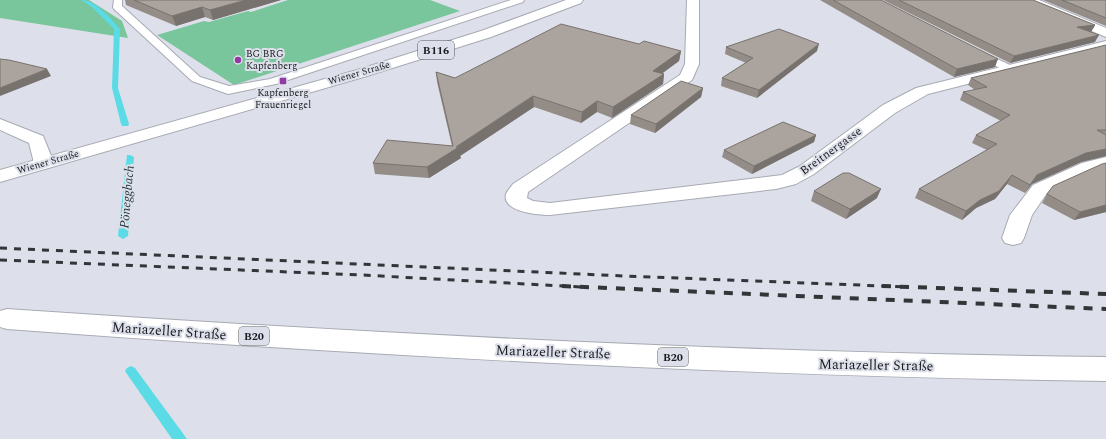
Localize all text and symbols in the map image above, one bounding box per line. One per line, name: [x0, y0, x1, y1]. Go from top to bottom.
road number: B116: [418, 41, 454, 59]
place label: BG BRG Kapfenberg: [246, 46, 297, 74]
marker: BG BRG Kapfenberg: [233, 55, 243, 65]
street label: Wiener Straße: [326, 56, 392, 89]
marker: Kapfenberg Frauenriegel: [278, 76, 288, 86]
place label: Kapfenberg Frauenriegel: [255, 85, 311, 113]
street label: Breitnergasse: [796, 122, 866, 180]
street label: Wiener Straße: [15, 145, 81, 178]
water label: Pöneggbach: [114, 164, 140, 229]
street label: Mariazeller Straße: [111, 317, 227, 345]
road number: B20: [239, 327, 269, 345]
street label: Mariazeller Straße: [495, 340, 611, 365]
road number: B20: [658, 348, 688, 366]
street label: Mariazeller Straße: [818, 353, 934, 377]

